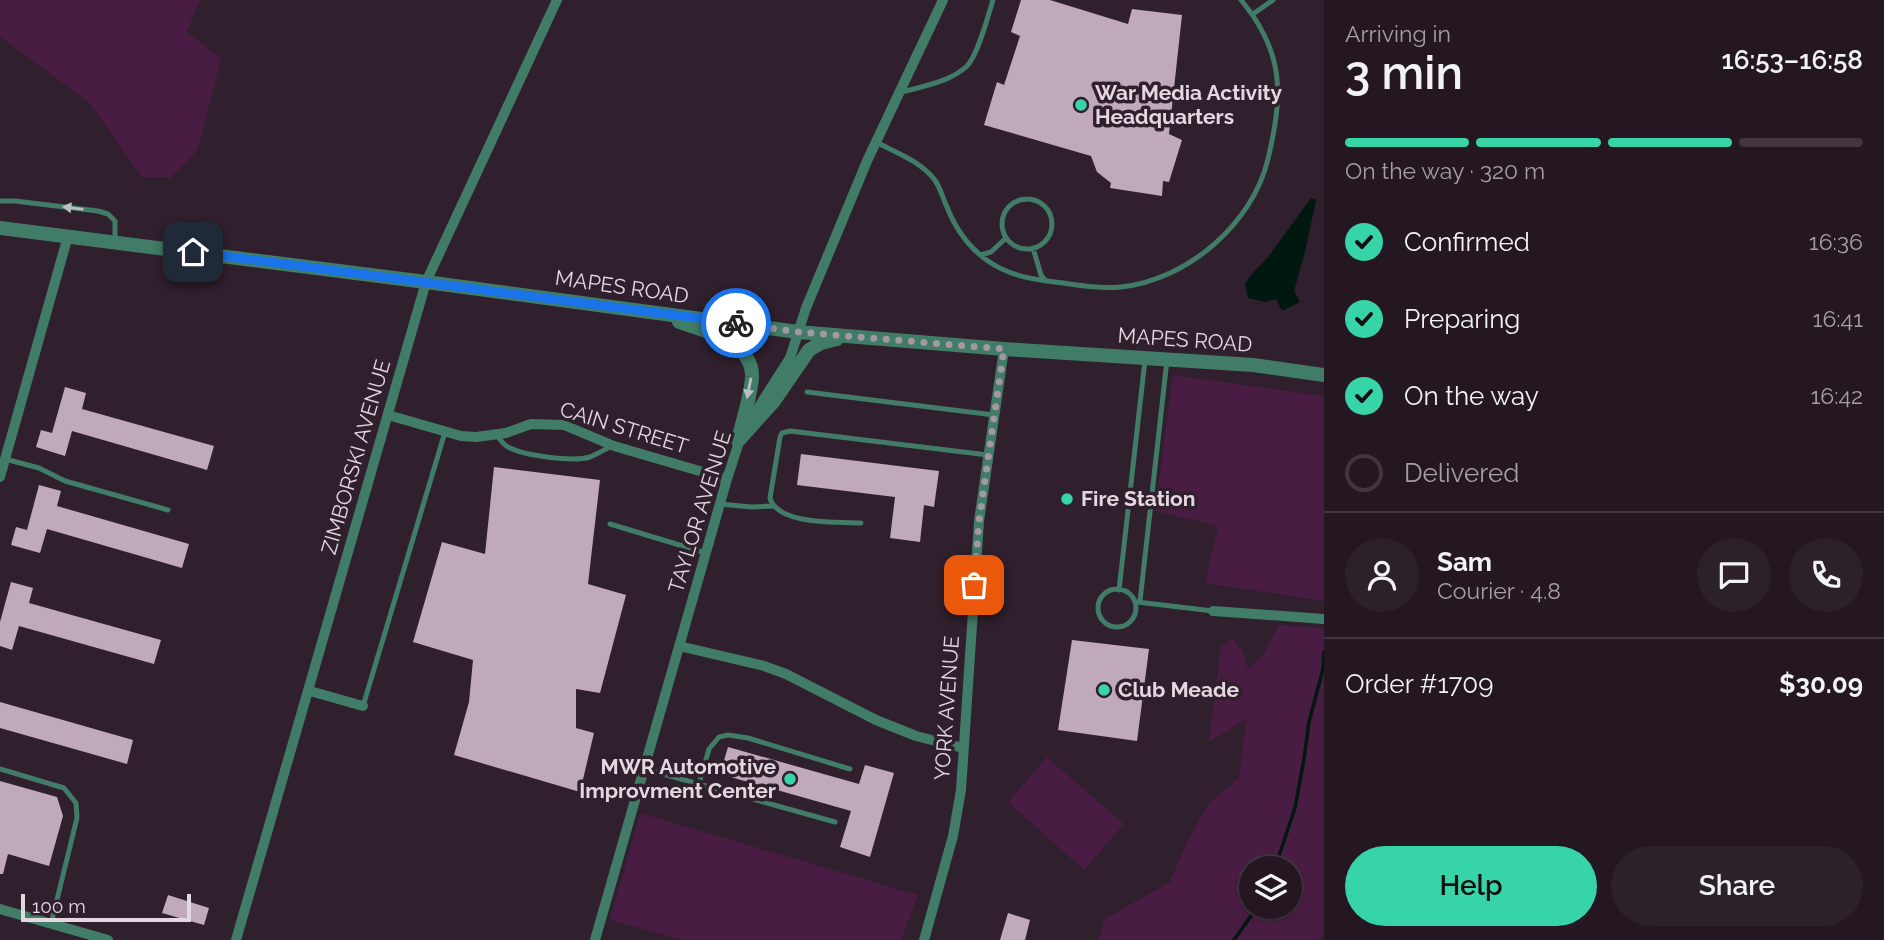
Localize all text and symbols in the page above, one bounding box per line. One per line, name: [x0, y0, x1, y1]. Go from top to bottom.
text: Arriving in: [1345, 20, 1451, 47]
text: 16:53–16:58: [1721, 45, 1863, 75]
text: 3 min: [1345, 46, 1463, 100]
place label: War Media Activity Headquarters: [1095, 80, 1283, 129]
marker: War Media Activity Headquarters: [1073, 97, 1089, 113]
text: On the way · 320 m: [1345, 157, 1545, 184]
one-way arrow: [61, 202, 83, 213]
pin: [163, 222, 223, 282]
icon: check: [1345, 223, 1383, 261]
text: Confirmed: [1404, 227, 1530, 257]
text: 16:36: [1809, 228, 1863, 255]
icon: home: [174, 233, 212, 271]
street label: MAPES ROAD: [554, 265, 690, 308]
courier: [701, 288, 771, 358]
icon: check: [1345, 300, 1383, 338]
icon: bike: [717, 304, 755, 342]
text: Preparing: [1404, 304, 1520, 334]
text: 16:41: [1813, 305, 1863, 332]
street label: MAPES ROAD: [1117, 322, 1253, 357]
street label: ZIMBORSKI AVENUE: [316, 357, 395, 557]
one-way arrow: [743, 377, 754, 399]
icon: check: [1345, 377, 1383, 415]
text: On the way: [1404, 381, 1539, 411]
text: 16:42: [1810, 382, 1863, 409]
street label: CAIN STREET: [557, 396, 691, 459]
street label: TAYLOR AVENUE: [663, 428, 736, 596]
text: Delivered: [1404, 458, 1519, 488]
place label: Fire Station: [1081, 486, 1195, 511]
marker: Fire Station: [1059, 491, 1075, 507]
button: person: [1345, 538, 1419, 612]
button: chat: [1697, 538, 1771, 612]
button: phone: [1789, 538, 1863, 612]
text: Sam: [1437, 547, 1492, 577]
pin: [944, 555, 1004, 615]
icon: bag: [955, 566, 993, 604]
text: Courier · 4.8: [1437, 577, 1561, 604]
street label: YORK AVENUE: [929, 635, 964, 781]
text: Order #1709: [1345, 669, 1493, 699]
text: $30.09: [1779, 669, 1863, 699]
place label: Club Meade: [1118, 677, 1240, 702]
marker: Club Meade: [1096, 682, 1112, 698]
place label: MWR Automotive Improvment Center: [579, 754, 776, 803]
marker: MWR Automotive Improvment Center: [782, 771, 798, 787]
button: Help: [1345, 846, 1597, 926]
button: Share: [1611, 846, 1863, 926]
map controls: [1239, 856, 1302, 919]
button: layers: [1239, 856, 1302, 919]
scale bar: [21, 891, 191, 923]
text: 100 m: [32, 895, 86, 917]

